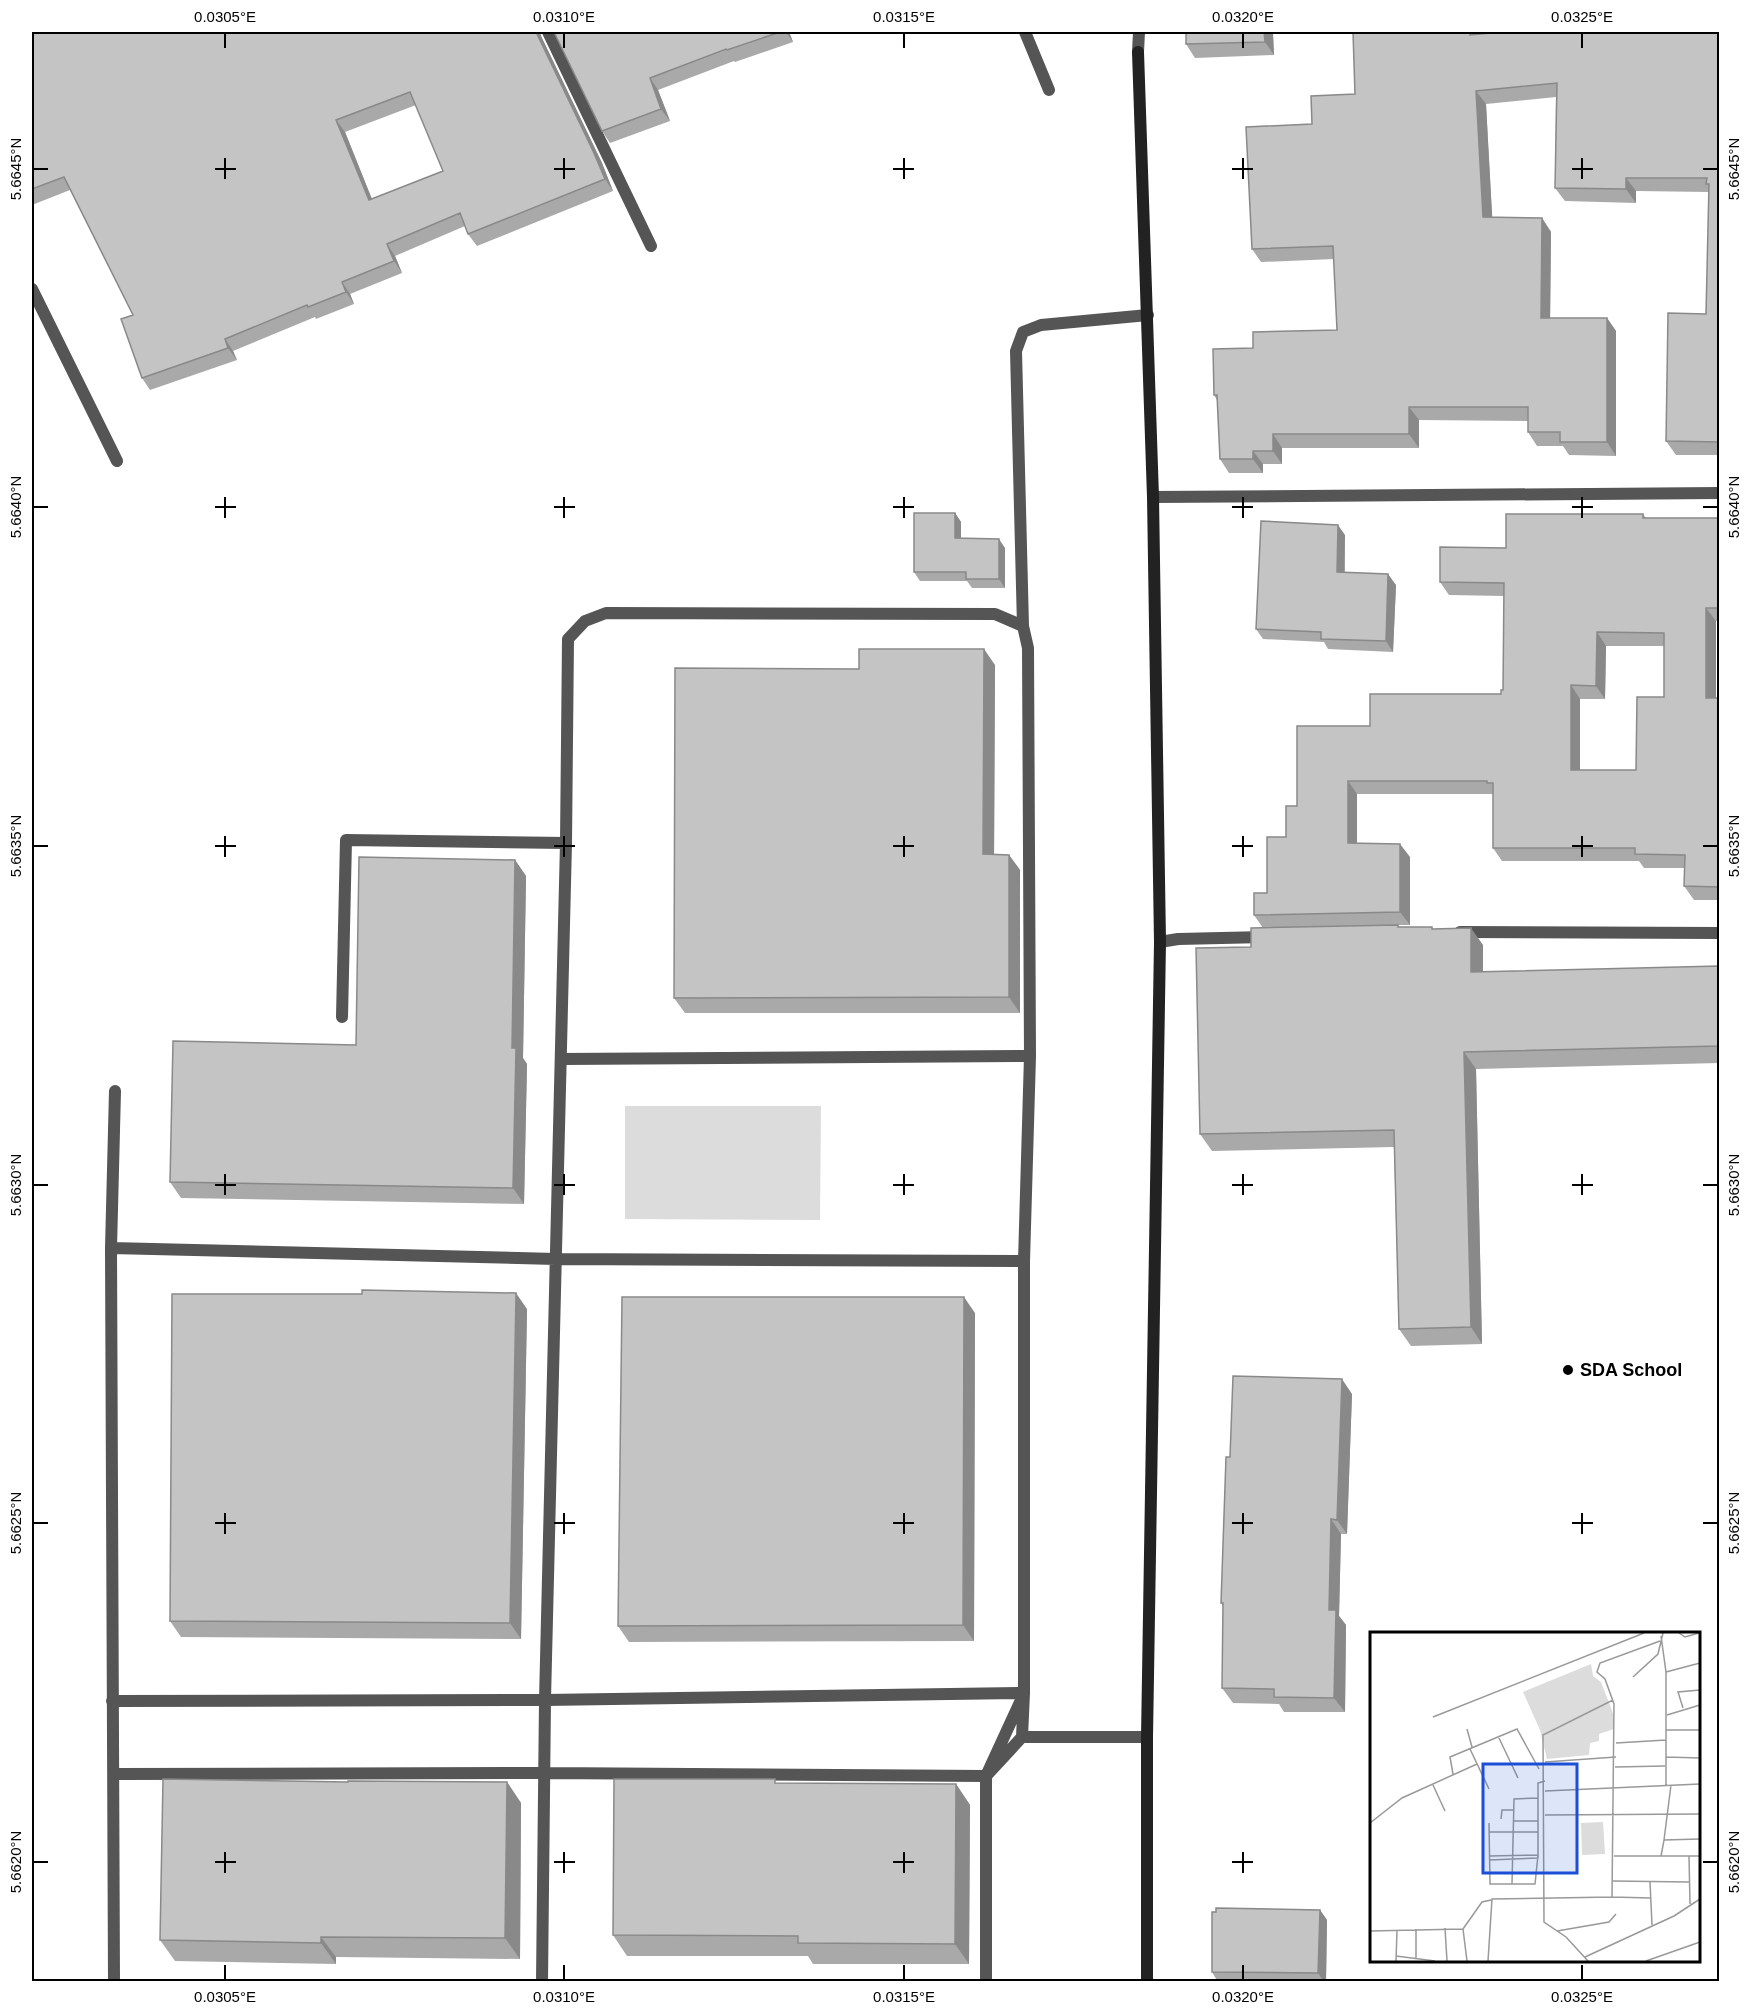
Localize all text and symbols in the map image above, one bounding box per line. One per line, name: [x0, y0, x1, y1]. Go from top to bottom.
text: 0.0305°E: [194, 8, 256, 25]
text: 0.0310°E: [533, 8, 595, 25]
text: 0.0315°E: [873, 8, 935, 25]
text: 0.0320°E: [1212, 8, 1274, 25]
text: 0.0325°E: [1551, 8, 1613, 25]
text: 5.6645°N: [7, 138, 24, 200]
text: 5.6645°N: [1725, 138, 1742, 200]
text: 5.6640°N: [7, 476, 24, 538]
text: 5.6640°N: [1725, 476, 1742, 538]
text: 5.6635°N: [7, 815, 24, 877]
text: 5.6635°N: [1725, 815, 1742, 877]
text: 5.6630°N: [7, 1154, 24, 1216]
text: 5.6630°N: [1725, 1154, 1742, 1216]
place label: SDA School: [1580, 1360, 1682, 1380]
marker: SDA School: [1561, 1363, 1575, 1377]
text: 5.6625°N: [7, 1492, 24, 1554]
text: 5.6625°N: [1725, 1492, 1742, 1554]
inset map: [1370, 1632, 1700, 1962]
text: 5.6620°N: [7, 1831, 24, 1893]
text: 5.6620°N: [1725, 1831, 1742, 1893]
text: 0.0305°E: [194, 1988, 256, 2005]
text: 0.0310°E: [533, 1988, 595, 2005]
text: 0.0315°E: [873, 1988, 935, 2005]
text: 0.0320°E: [1212, 1988, 1274, 2005]
text: 0.0325°E: [1551, 1988, 1613, 2005]

